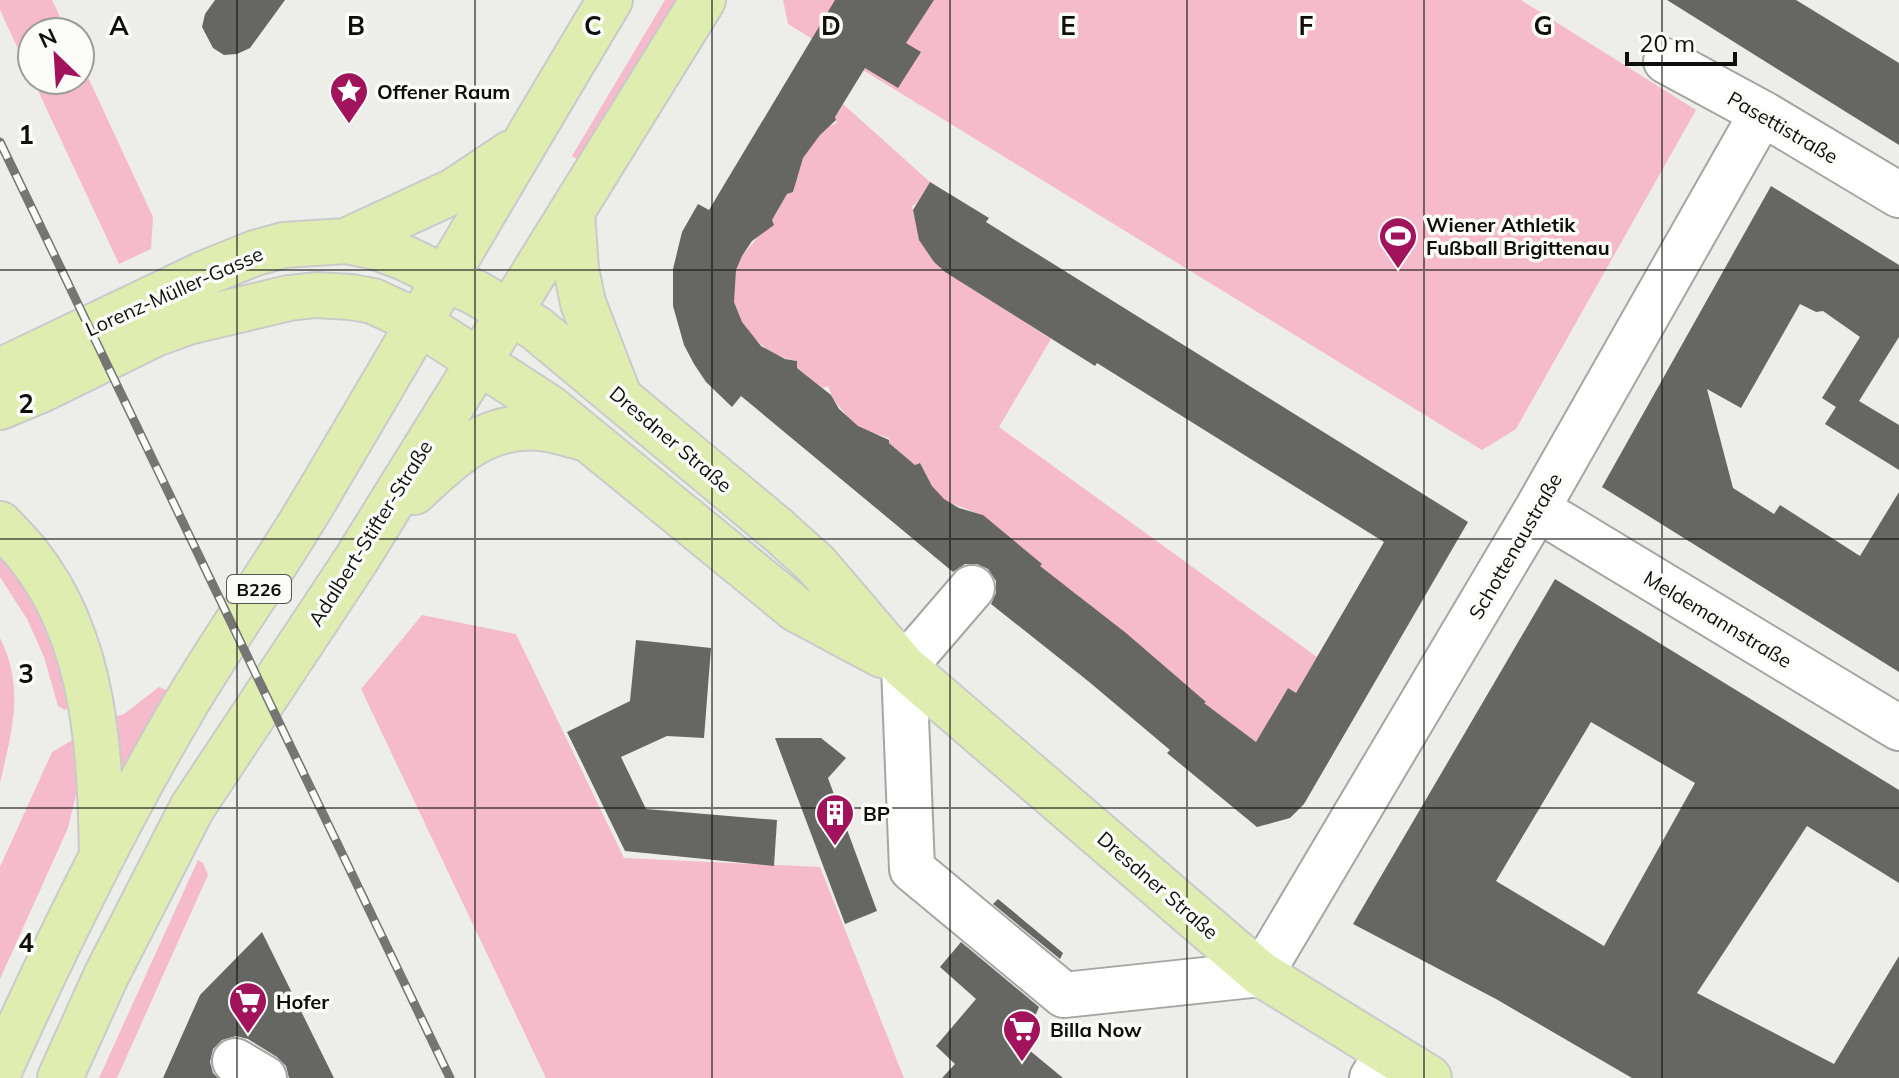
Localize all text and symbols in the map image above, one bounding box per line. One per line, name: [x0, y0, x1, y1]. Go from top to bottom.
text: A: [109, 9, 129, 42]
text: B: [347, 9, 365, 42]
text: C: [584, 9, 602, 42]
text: D: [821, 9, 841, 42]
text: E: [1060, 9, 1076, 42]
text: F: [1299, 9, 1314, 42]
text: G: [1533, 9, 1553, 42]
north arrow: [16, 16, 96, 96]
scale bar: [1627, 16, 1735, 66]
text: N: [34, 22, 61, 54]
text: 20 m: [1639, 28, 1695, 58]
place icon: Offener Raum: [328, 70, 370, 125]
place label: Offener Raum: [377, 79, 510, 104]
street label: Pasettistraße: [1723, 85, 1843, 169]
text: 1: [18, 118, 34, 151]
place label: Wiener Athletik Fußball Brigittenau: [1426, 212, 1610, 260]
sports icon: Wiener Athletik Fußball Brigittenau: [1377, 215, 1419, 270]
street label: Lorenz-Müller-Gasse: [81, 241, 267, 341]
street label: Dresdner Straße: [605, 381, 737, 497]
text: 2: [18, 387, 34, 420]
street label: Adalbert-Stifter-Straße: [303, 435, 437, 631]
street label: Schottenaustraße: [1463, 468, 1567, 624]
street label: Meldemannstraße: [1639, 565, 1797, 673]
road number: B226: [227, 575, 291, 603]
text: 3: [18, 657, 34, 690]
building icon: BP: [814, 792, 856, 847]
place label: BP: [863, 801, 890, 826]
street label: Dresdner Straße: [1092, 826, 1224, 944]
text: 4: [18, 926, 34, 959]
supermarket icon: Hofer: [227, 980, 269, 1035]
place label: Hofer: [276, 989, 329, 1014]
supermarket icon: Billa Now: [1001, 1008, 1043, 1063]
place label: Billa Now: [1050, 1017, 1142, 1042]

